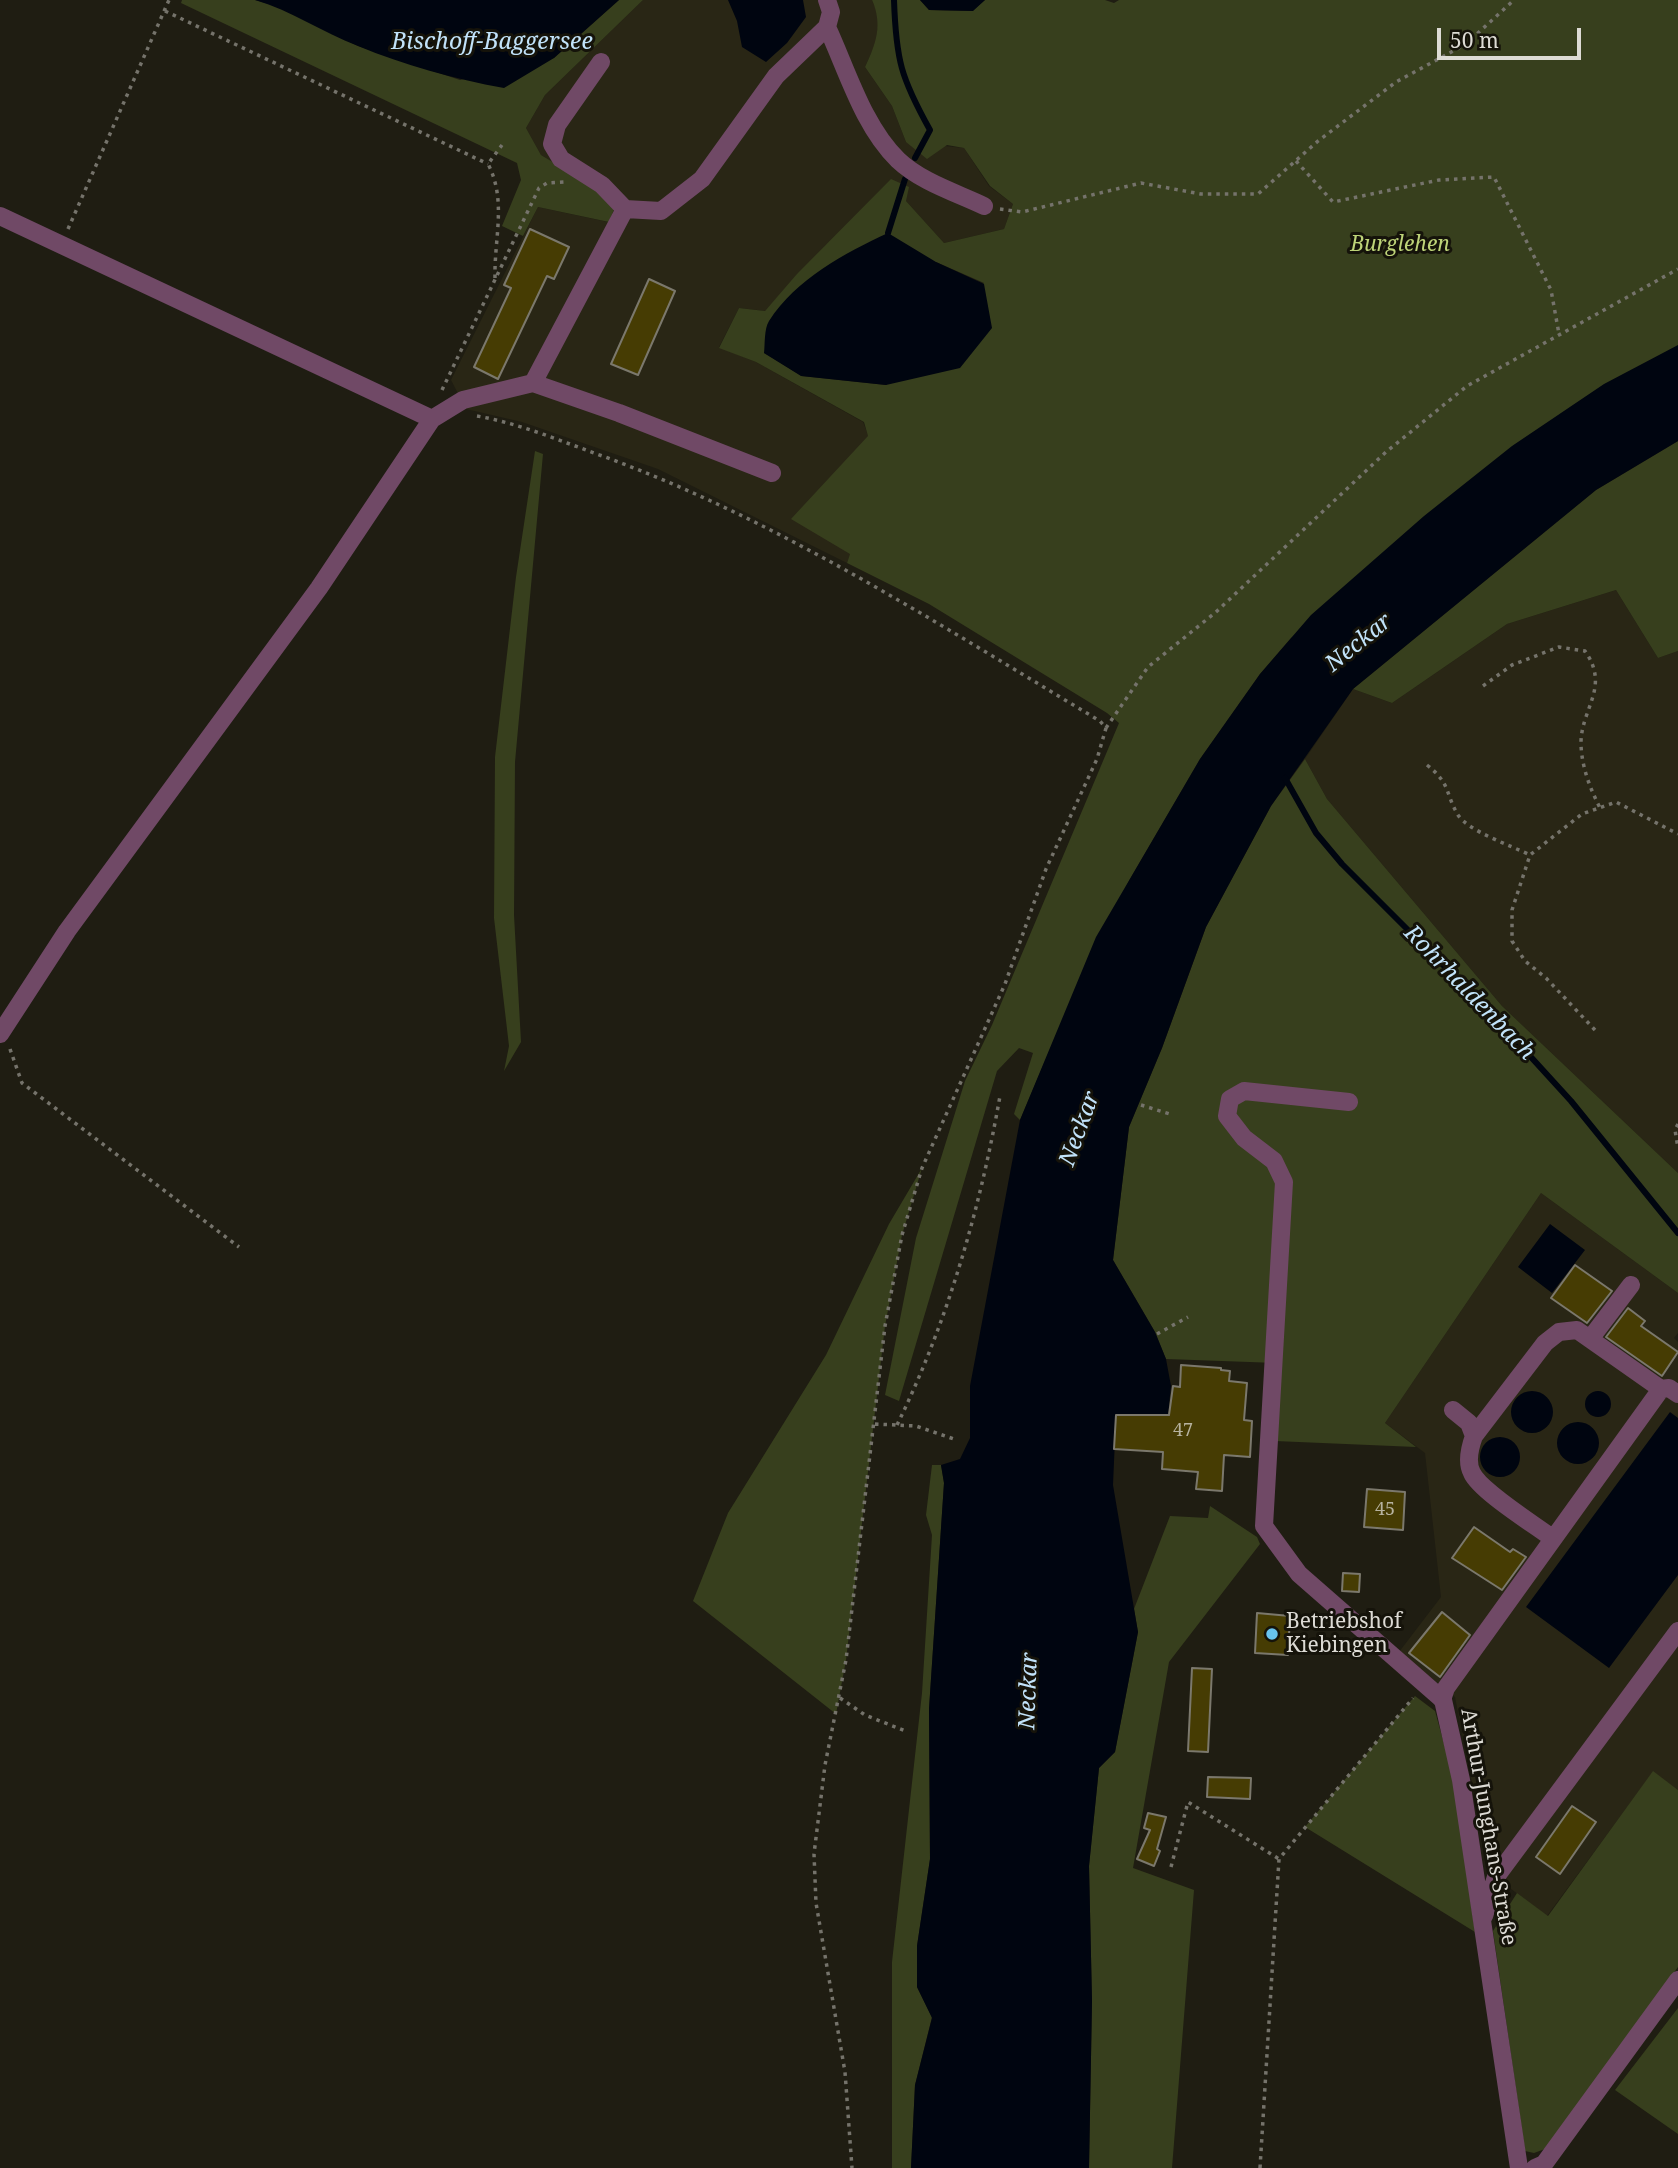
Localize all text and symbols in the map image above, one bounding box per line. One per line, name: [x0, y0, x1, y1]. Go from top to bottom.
scale bar: [1440, 14, 1584, 58]
text: 50 m: [1450, 26, 1499, 54]
water label: Bischoff-Baggersee: [391, 28, 593, 56]
park label: Burglehen: [1350, 232, 1450, 258]
water label: Neckar: [1320, 608, 1398, 678]
water label: Rohrhaldenbach: [1398, 920, 1540, 1066]
water label: Neckar: [1054, 1088, 1106, 1170]
house number: 47: [1173, 1420, 1193, 1442]
house number: 45: [1375, 1499, 1395, 1521]
place label: Betriebshof Kiebingen: [1286, 1609, 1402, 1659]
marker: Betriebshof Kiebingen: [1264, 1626, 1280, 1642]
water label: Neckar: [1014, 1652, 1044, 1730]
street label: Arthur-Junghans-Straße: [1455, 1706, 1521, 1948]

